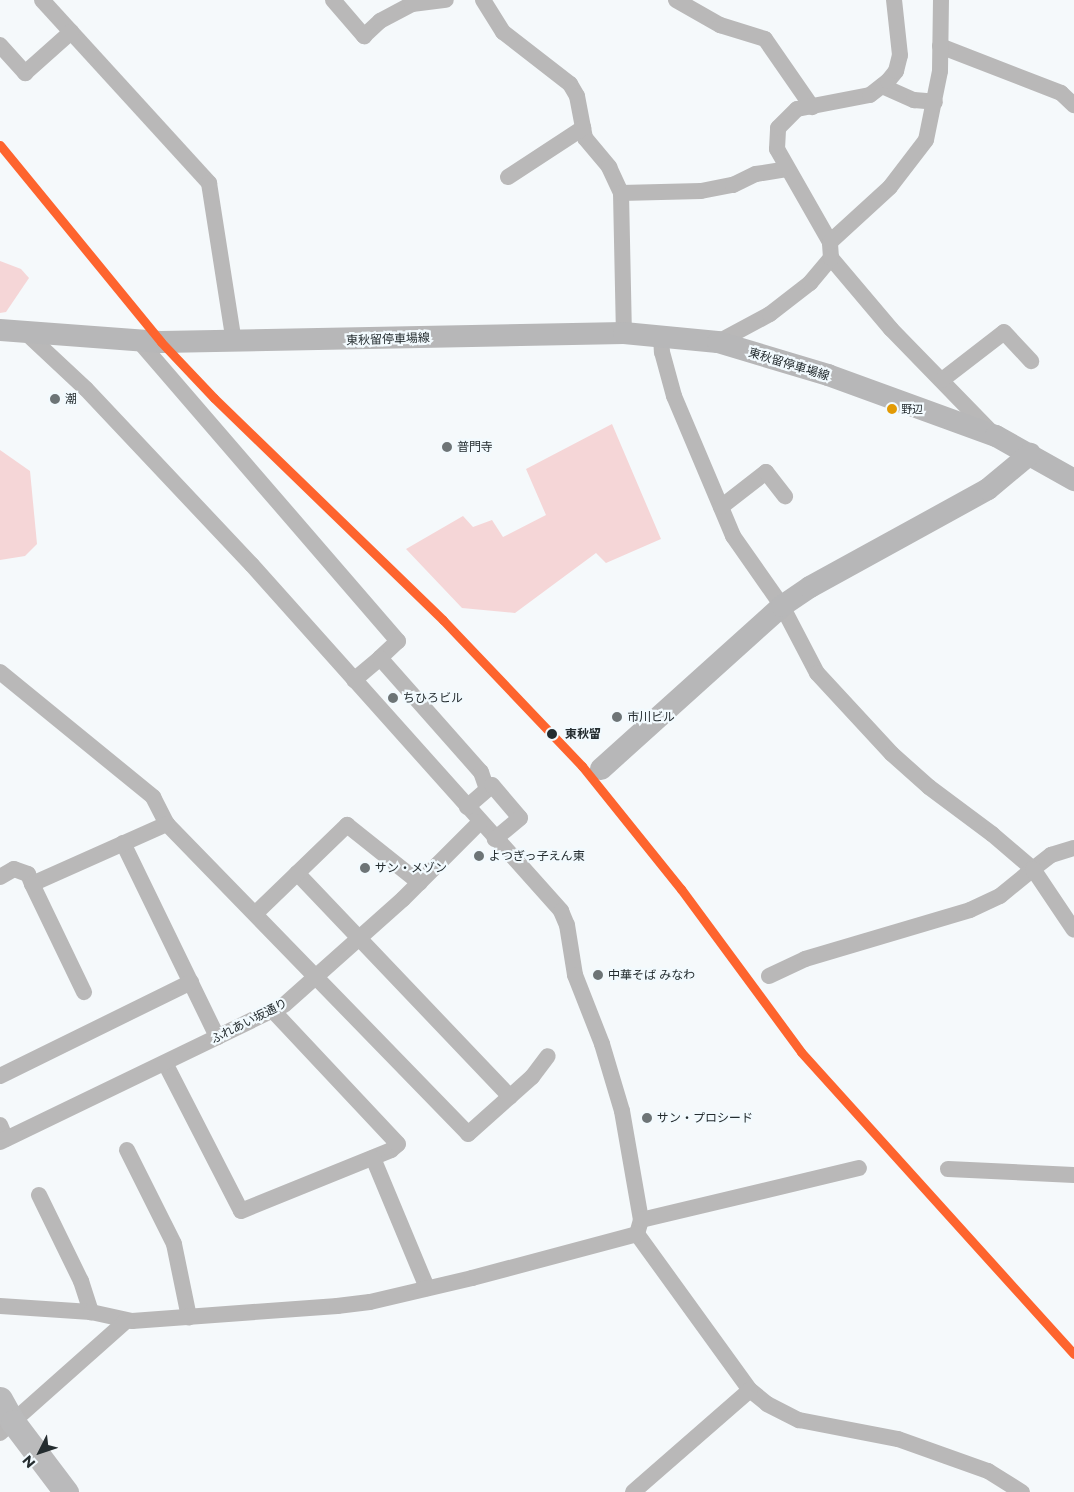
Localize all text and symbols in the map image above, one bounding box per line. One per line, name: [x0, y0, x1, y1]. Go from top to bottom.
street label: 東秋留停車場線: [346, 330, 430, 348]
street label: 東秋留停車場線: [747, 345, 831, 383]
place label: 潮: [65, 392, 77, 406]
marker: 潮: [49, 393, 61, 405]
place label: 野辺: [901, 402, 923, 416]
marker: 野辺: [887, 404, 897, 414]
place label: 普門寺: [457, 440, 493, 454]
marker: 普門寺: [441, 441, 453, 453]
place label: ちひろビル: [403, 691, 463, 705]
marker: ちひろビル: [387, 692, 399, 704]
place label: 市川ビル: [627, 710, 675, 724]
marker: 市川ビル: [611, 711, 623, 723]
marker: 東秋留: [543, 725, 561, 743]
place label: 東秋留: [565, 727, 601, 741]
place label: よつぎっ⼦えん東: [489, 849, 585, 863]
marker: よつぎっ⼦えん東: [473, 850, 485, 862]
place label: サン・メゾン: [375, 861, 447, 875]
marker: サン・メゾン: [359, 862, 371, 874]
place label: 中華そば みなわ: [608, 968, 695, 982]
marker: 中華そば みなわ: [592, 969, 604, 981]
street label: ふれあい坂通り: [208, 996, 290, 1046]
place label: サン・プロシード: [657, 1111, 753, 1125]
marker: サン・プロシード: [641, 1112, 653, 1124]
north arrow: [15, 1427, 65, 1477]
text: N: [18, 1452, 39, 1472]

